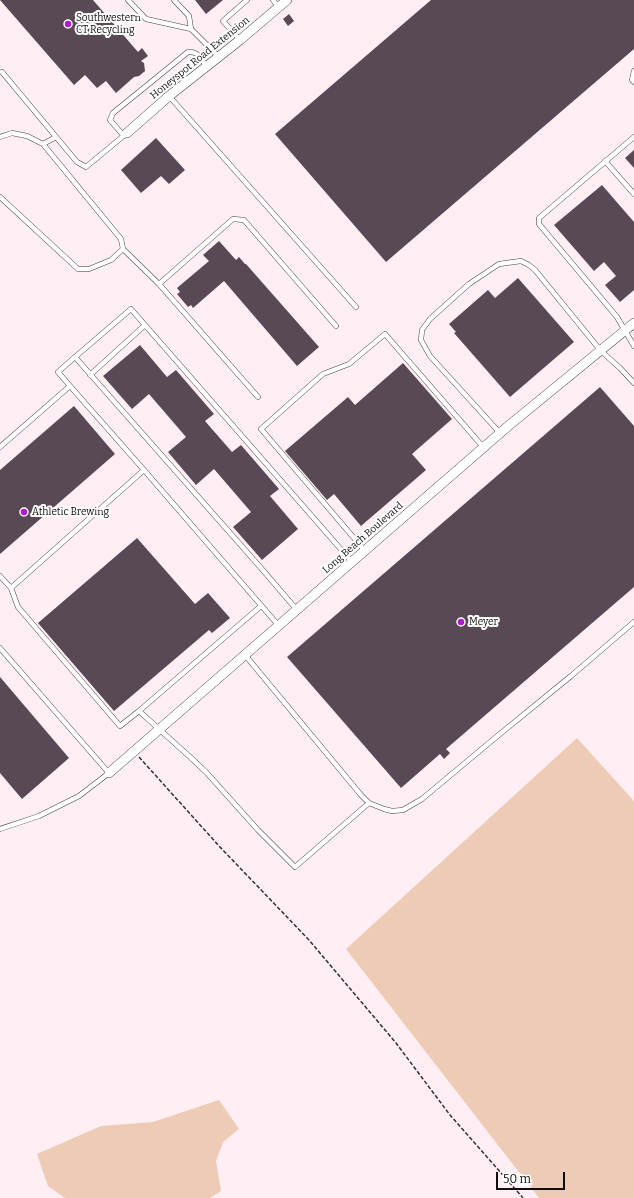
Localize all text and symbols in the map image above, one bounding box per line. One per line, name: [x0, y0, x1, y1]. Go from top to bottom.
place label: Southwestern CT Recycling: [76, 12, 141, 36]
street label: Honeyspot Road Extension: [148, 14, 252, 102]
marker: Southwestern CT Recycling: [63, 19, 73, 29]
street label: Long Beach Boulevard: [320, 500, 406, 576]
place label: Athletic Brewing: [32, 506, 109, 518]
marker: Athletic Brewing: [19, 507, 29, 517]
place label: Meyer: [469, 616, 498, 628]
marker: Meyer: [456, 617, 466, 627]
scale bar: [498, 1164, 567, 1190]
text: 50 m: [503, 1172, 531, 1186]

